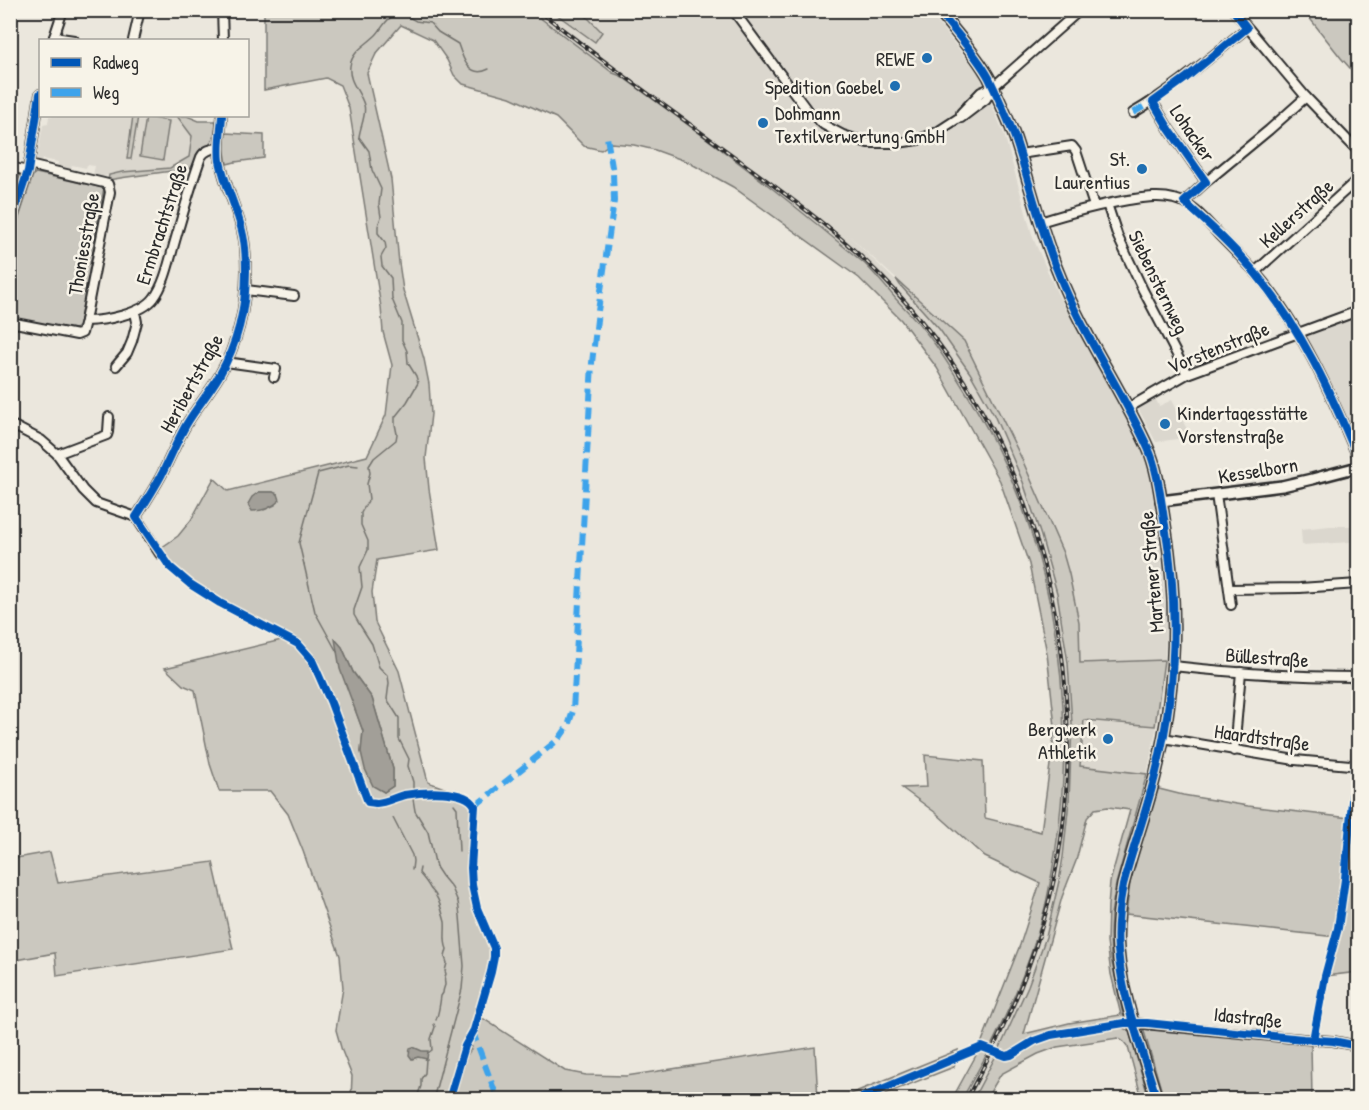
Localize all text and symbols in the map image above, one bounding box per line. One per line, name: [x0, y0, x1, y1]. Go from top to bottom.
legend: [39, 39, 249, 117]
place label: REWE: [876, 45, 915, 72]
text: Radweg: [93, 50, 139, 75]
marker: REWE: [920, 51, 934, 65]
place label: Spedition Goebel: [765, 73, 884, 100]
marker: Spedition Goebel: [888, 79, 902, 93]
text: Weg: [93, 80, 119, 105]
place label: Dohmann Textilverwertung GmbH: [775, 99, 945, 149]
street label: Lohacker: [1164, 99, 1222, 167]
marker: Dohmann Textilverwertung GmbH: [756, 116, 770, 130]
place label: St. Laurentius: [1055, 145, 1130, 195]
street label: Ermbrachtstraße: [129, 160, 193, 288]
marker: St. Laurentius: [1135, 162, 1149, 176]
street label: Kellerstraße: [1253, 172, 1339, 254]
street label: Thoniesstraße: [61, 191, 105, 297]
street label: Siebensternweg: [1122, 226, 1196, 338]
street label: Vorstenstraße: [1163, 314, 1273, 380]
street label: Heribertstraße: [153, 329, 229, 437]
place label: Kindertagesstätte Vorstenstraße: [1177, 399, 1308, 449]
marker: Kindertagesstätte Vorstenstraße: [1158, 417, 1172, 431]
street label: Kesselborn: [1216, 450, 1300, 490]
street label: Martener Straße: [1132, 510, 1170, 634]
street label: Büllestraße: [1224, 641, 1310, 673]
place label: Bergwerk Athletik: [1028, 715, 1096, 765]
street label: Haardtstraße: [1213, 717, 1311, 757]
marker: Bergwerk Athletik: [1101, 732, 1115, 746]
street label: Idastraße: [1212, 1000, 1284, 1034]

